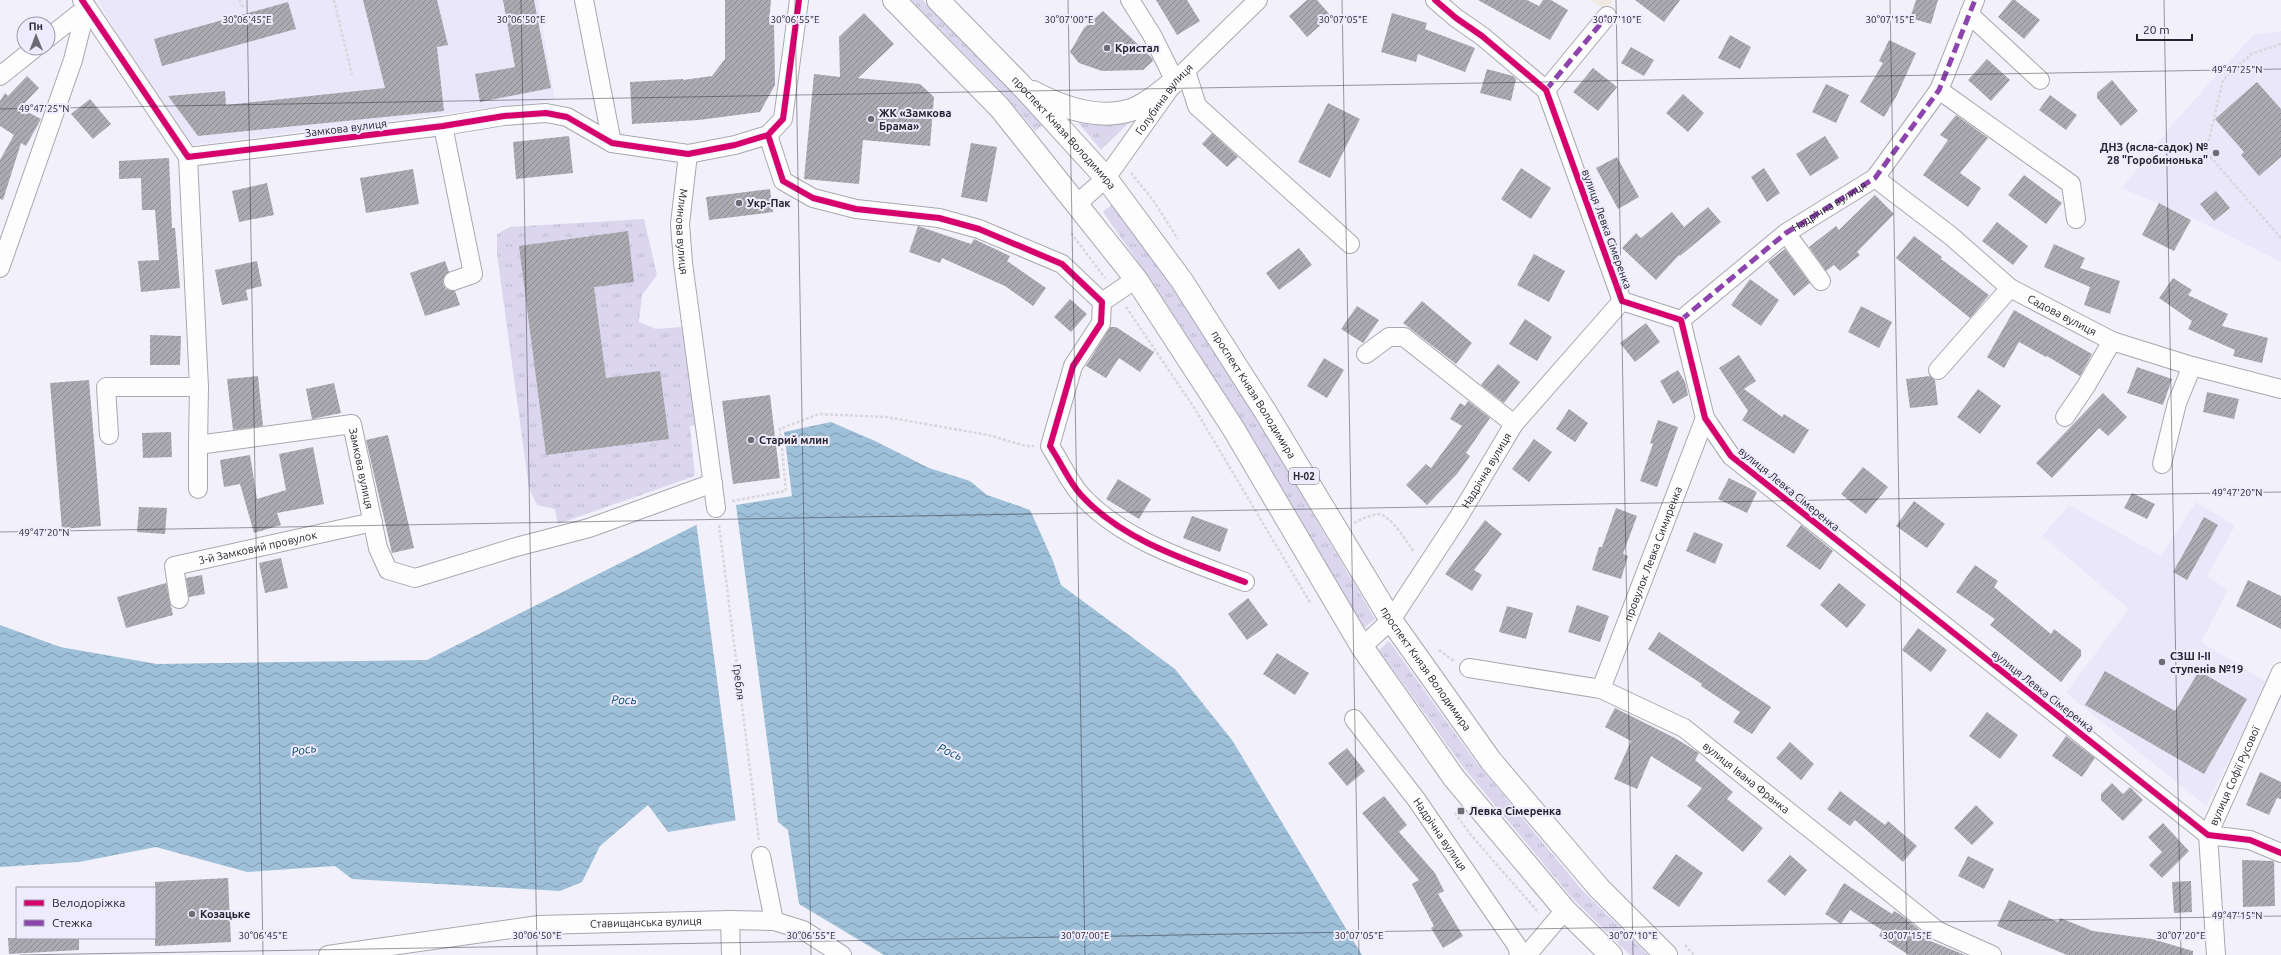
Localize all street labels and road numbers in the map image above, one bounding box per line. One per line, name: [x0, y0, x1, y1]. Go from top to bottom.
street label: Голубина вулиця: [1133, 61, 1195, 137]
street label: проспект Князя Володимира: [1010, 74, 1118, 192]
street label: Замкова вулиця: [304, 117, 388, 139]
street label: вулиця Левка Сімеренка: [1580, 168, 1634, 290]
street label: Надрічна вулиця: [1789, 179, 1869, 234]
street label: Млинова вулиця: [674, 188, 690, 275]
street label: Садова вулиця: [2026, 292, 2099, 338]
street label: проспект Князя Володимира: [1209, 328, 1298, 461]
street label: Замкова вулиця: [347, 427, 376, 510]
street label: Надрічна вулиця: [1459, 431, 1513, 510]
street label: вулиця Левка Сімеренка: [1736, 445, 1842, 533]
road number: Н-02: [1289, 468, 1319, 484]
street label: провулок Левка Симиренка: [1622, 485, 1684, 623]
street label: 3-й Замковий провулок: [197, 529, 318, 566]
street label: проспект Князя Володимира: [1378, 605, 1474, 733]
street label: вулиця Левка Сімеренка: [1990, 647, 2096, 735]
street label: Гребля: [731, 663, 747, 701]
street label: вулиця Софії Русової: [2207, 724, 2262, 827]
street label: вулиця Івана Франка: [1700, 739, 1792, 816]
street label: Надрічна вулиця: [1411, 796, 1469, 873]
street label: Ставищанська вулиця: [590, 915, 702, 930]

